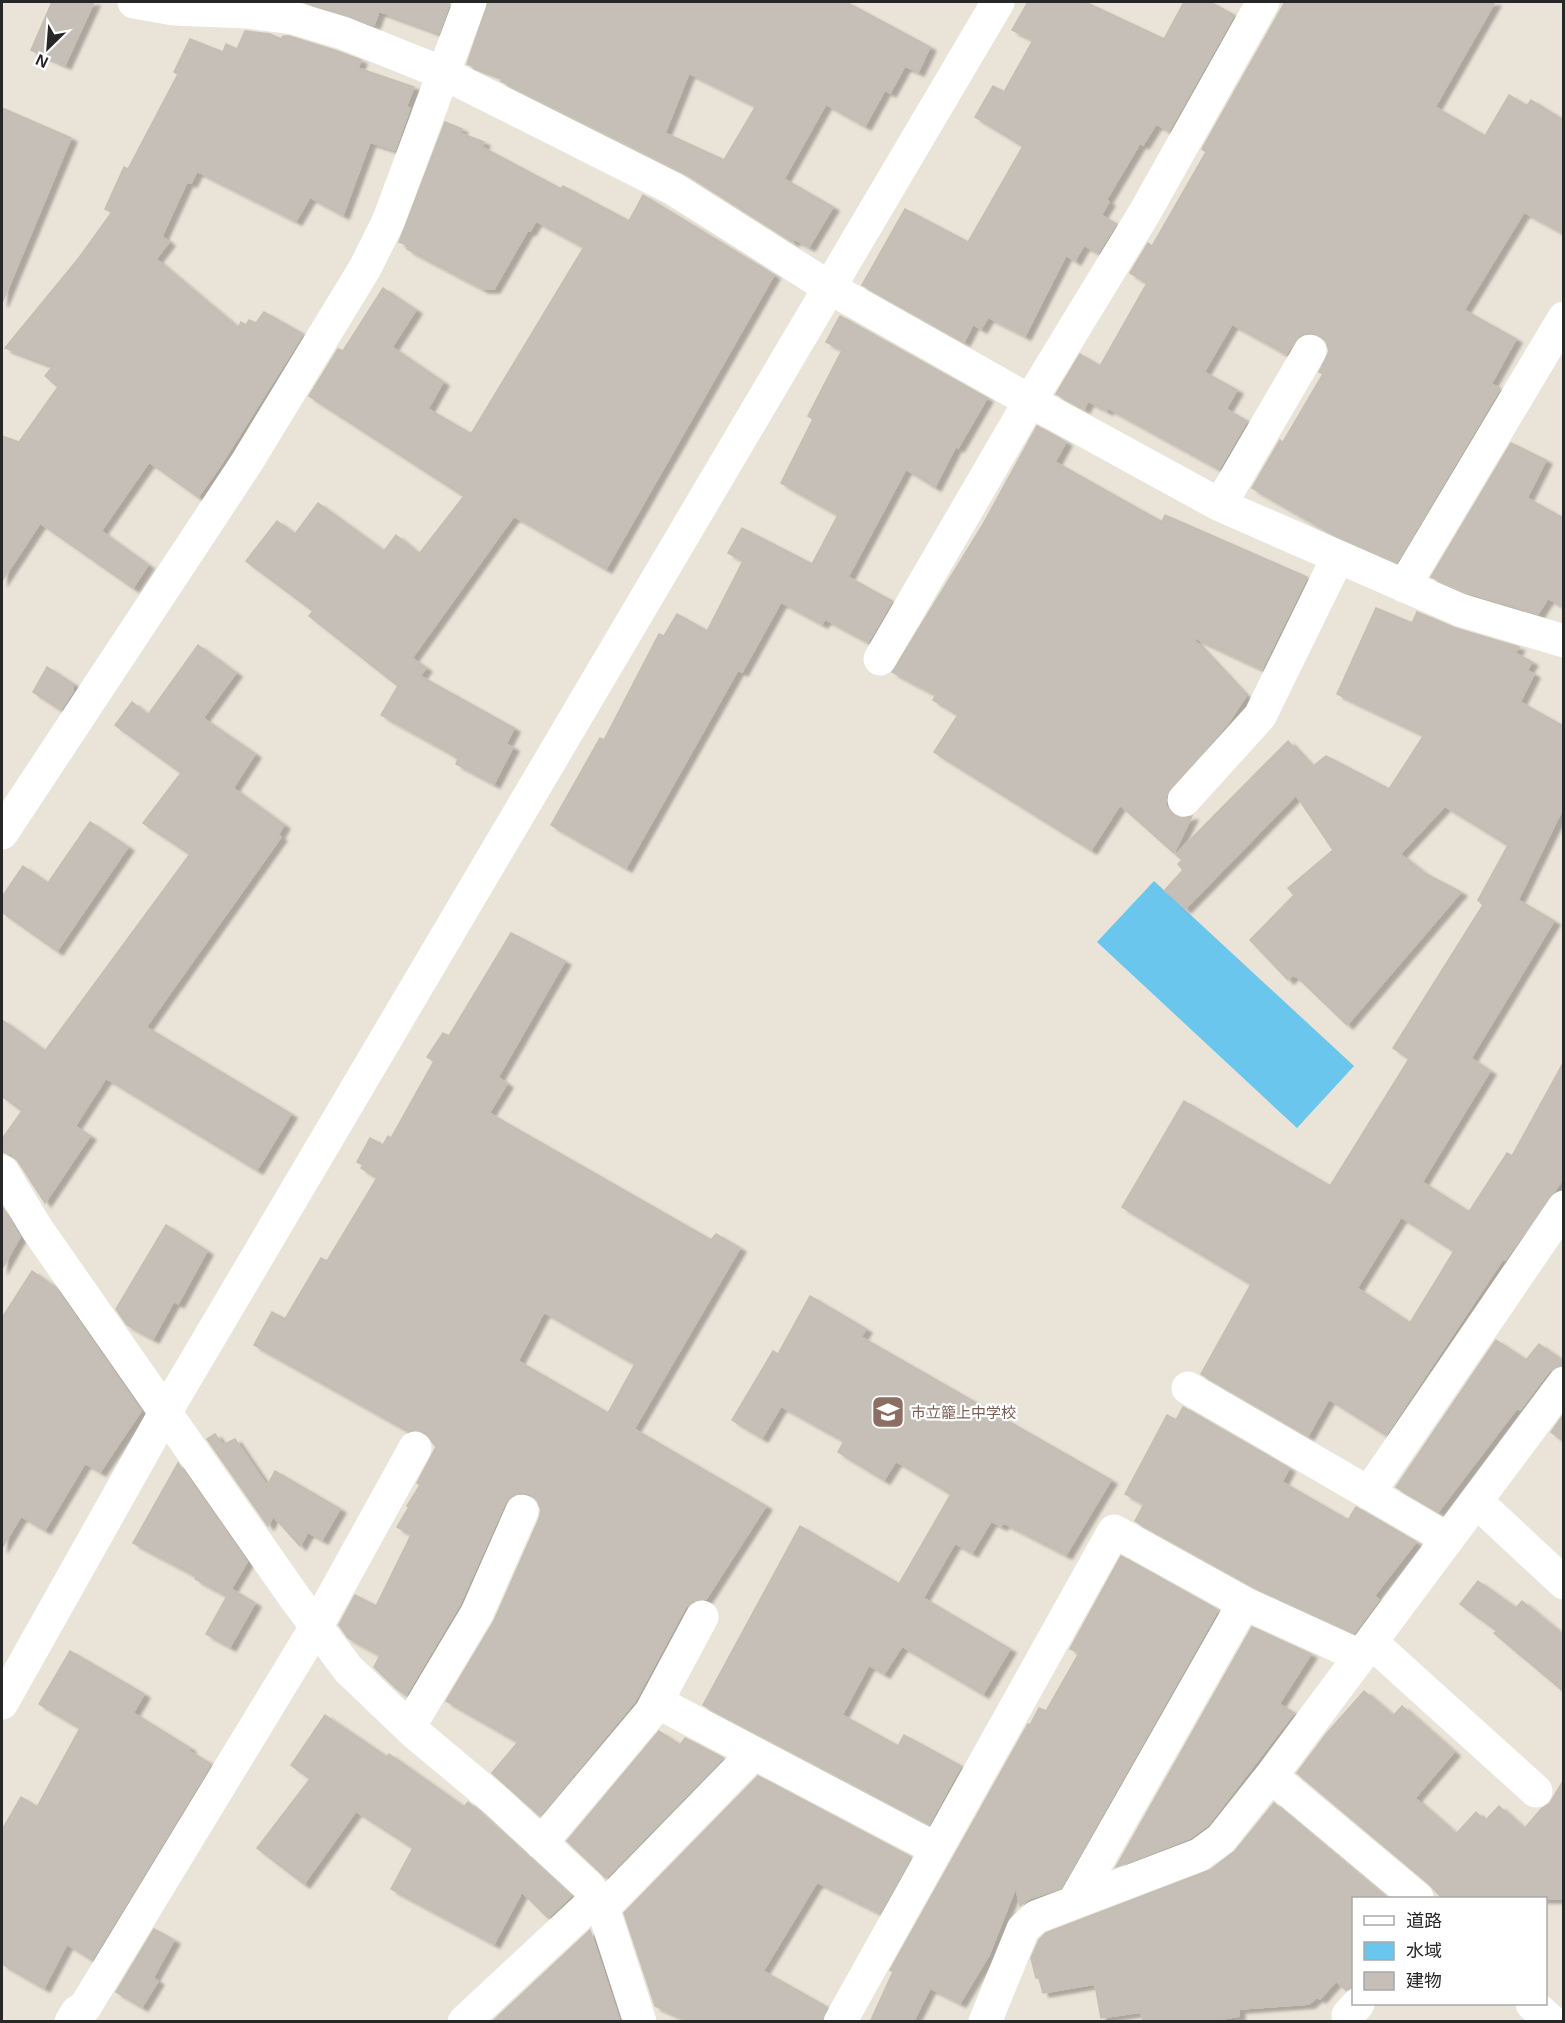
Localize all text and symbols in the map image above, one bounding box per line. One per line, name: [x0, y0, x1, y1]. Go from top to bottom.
north arrow: [18, 18, 78, 78]
text: N: [33, 51, 51, 71]
school or university icon: 市立籠上中学校: [870, 1394, 906, 1430]
place label: 市立籠上中学校: [911, 1404, 1016, 1421]
legend: [1352, 1897, 1547, 2005]
text: 道路: [1406, 1911, 1442, 1931]
text: 水域: [1406, 1941, 1442, 1961]
text: 建物: [1406, 1971, 1442, 1991]

